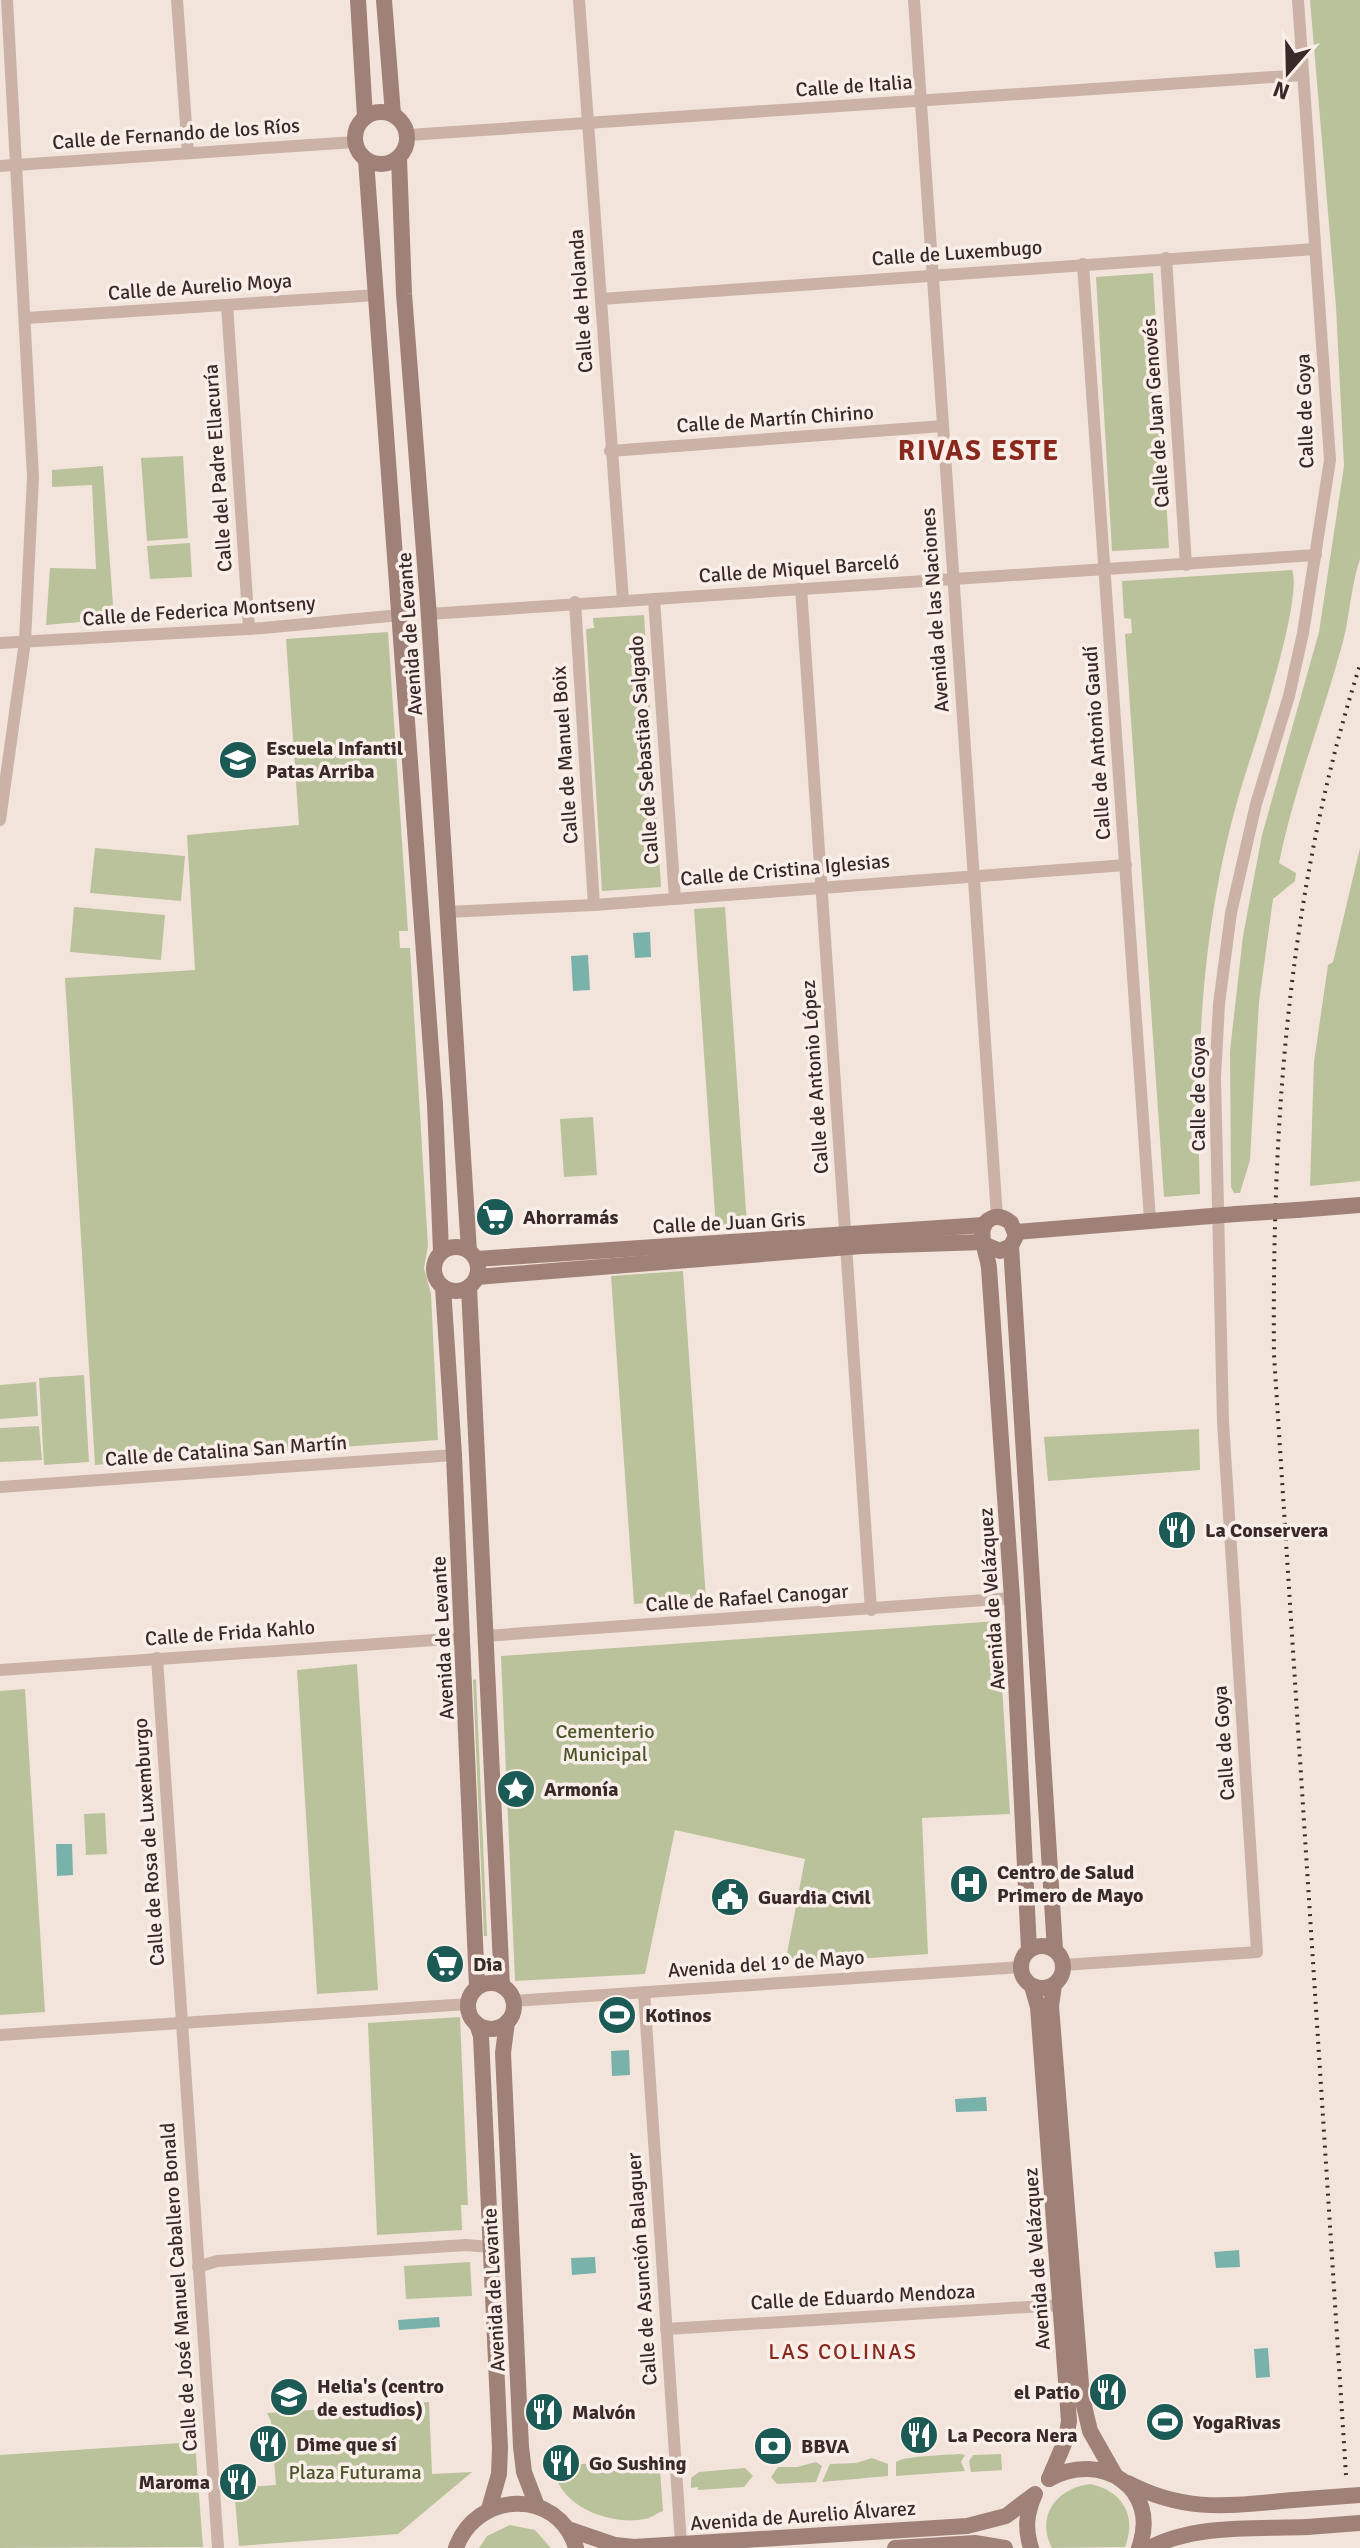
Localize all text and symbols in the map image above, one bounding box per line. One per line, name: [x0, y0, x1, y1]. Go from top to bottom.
north arrow: [1248, 32, 1328, 112]
street label: Calle de Italia: [795, 69, 913, 103]
text: N: [1270, 75, 1293, 106]
street label: Calle de Fernando de los Ríos: [51, 113, 301, 155]
street label: Calle de Holanda: [563, 228, 599, 374]
street label: Calle de Luxembugo: [871, 235, 1043, 271]
street label: Calle de Aurelio Moya: [107, 268, 293, 306]
street label: Calle de Juan Genovés: [1137, 317, 1175, 509]
street label: Calle de Goya: [1291, 353, 1319, 469]
street label: Calle del Padre Ellacuría: [198, 363, 238, 573]
street label: Calle de Martín Chirino: [676, 400, 874, 438]
district label: RIVAS ESTE: [898, 434, 1060, 468]
street label: Avenida de las Naciones: [915, 507, 955, 713]
street label: Calle de Miquel Barceló: [698, 550, 900, 588]
street label: Avenida de Levante: [392, 551, 428, 717]
street label: Calle de Federica Montseny: [82, 590, 317, 632]
street label: Calle de Sebastiao Salgado: [624, 635, 664, 865]
street label: Calle de Antonio Gaudí: [1078, 645, 1116, 841]
street label: Calle de Manuel Boix: [546, 665, 584, 845]
place label: Escuela Infantil Patas Arriba: [266, 736, 403, 784]
school or university icon: Escuela Infantil Patas Arriba: [217, 739, 259, 781]
street label: Calle de Cristina Iglesias: [679, 848, 891, 892]
street label: Calle de Antonio López: [796, 979, 834, 1175]
street label: Calle de Goya: [1186, 1036, 1211, 1152]
supermarket icon: Ahorramás: [474, 1196, 516, 1238]
place label: Ahorramás: [523, 1205, 618, 1230]
street label: Calle de Juan Gris: [652, 1207, 806, 1239]
street label: Calle de Catalina San Martín: [104, 1430, 348, 1472]
street label: Avenida de Velázquez: [973, 1507, 1011, 1691]
restaurant icon: La Conservera: [1156, 1509, 1198, 1551]
place label: La Conservera: [1205, 1518, 1328, 1543]
street label: Avenida de Levante: [426, 1556, 460, 1720]
street label: Calle de Rafael Canogar: [645, 1578, 850, 1618]
street label: Calle de Frida Kahlo: [144, 1615, 316, 1651]
street label: Calle de Goya: [1208, 1685, 1240, 1801]
street label: Calle de Rosa de Luxemburgo: [128, 1717, 170, 1967]
park label: Cementerio Municipal: [555, 1719, 655, 1767]
place icon: Armonía: [495, 1768, 537, 1810]
place label: Armonía: [544, 1777, 618, 1802]
place label: Centro de Salud Primero de Mayo: [997, 1860, 1143, 1908]
hospital icon: Centro de Salud Primero de Mayo: [948, 1863, 990, 1905]
public building icon: Guardia Civil: [709, 1876, 751, 1918]
place label: Guardia Civil: [758, 1885, 871, 1910]
supermarket icon: Dia: [424, 1943, 466, 1985]
street label: Avenida del 1º de Mayo: [667, 1945, 865, 1983]
place label: Dia: [473, 1952, 503, 1977]
sports icon: Kotinos: [596, 1994, 638, 2036]
place label: Kotinos: [645, 2003, 711, 2028]
street label: Calle de José Manuel Caballero Bonald: [155, 2122, 203, 2452]
street label: Calle de Asunción Balaguer: [621, 2151, 663, 2386]
street label: Avenida de Velázquez: [1018, 2167, 1056, 2351]
street label: Avenida de Levante: [477, 2208, 511, 2372]
street label: Calle de Eduardo Mendoza: [750, 2279, 976, 2315]
district label: LAS COLINAS: [768, 2338, 918, 2365]
restaurant icon: el Patio: [1087, 2371, 1129, 2413]
place label: Helia's (centro de estudios): [317, 2374, 444, 2422]
school or university icon: Helia's (centro de estudios): [268, 2376, 310, 2418]
place label: el Patio: [1014, 2380, 1080, 2405]
restaurant icon: Malvón: [523, 2391, 565, 2433]
place label: Malvón: [572, 2400, 636, 2425]
sports icon: YogaRivas: [1144, 2401, 1186, 2443]
place label: YogaRivas: [1192, 2410, 1281, 2435]
restaurant icon: La Pecora Nera: [898, 2414, 940, 2456]
restaurant icon: Dime que sí: [247, 2423, 289, 2465]
place label: La Pecora Nera: [947, 2423, 1077, 2448]
bank icon: BBVA: [752, 2425, 794, 2467]
place label: Dime que sí: [296, 2432, 397, 2457]
place label: BBVA: [801, 2434, 849, 2459]
restaurant icon: Go Sushing: [540, 2442, 582, 2484]
place label: Go Sushing: [589, 2451, 687, 2476]
park label: Plaza Futurama: [288, 2460, 422, 2485]
restaurant icon: Maroma: [217, 2461, 259, 2503]
place label: Maroma: [139, 2470, 210, 2495]
street label: Avenida de Aurelio Álvarez: [689, 2496, 917, 2536]

